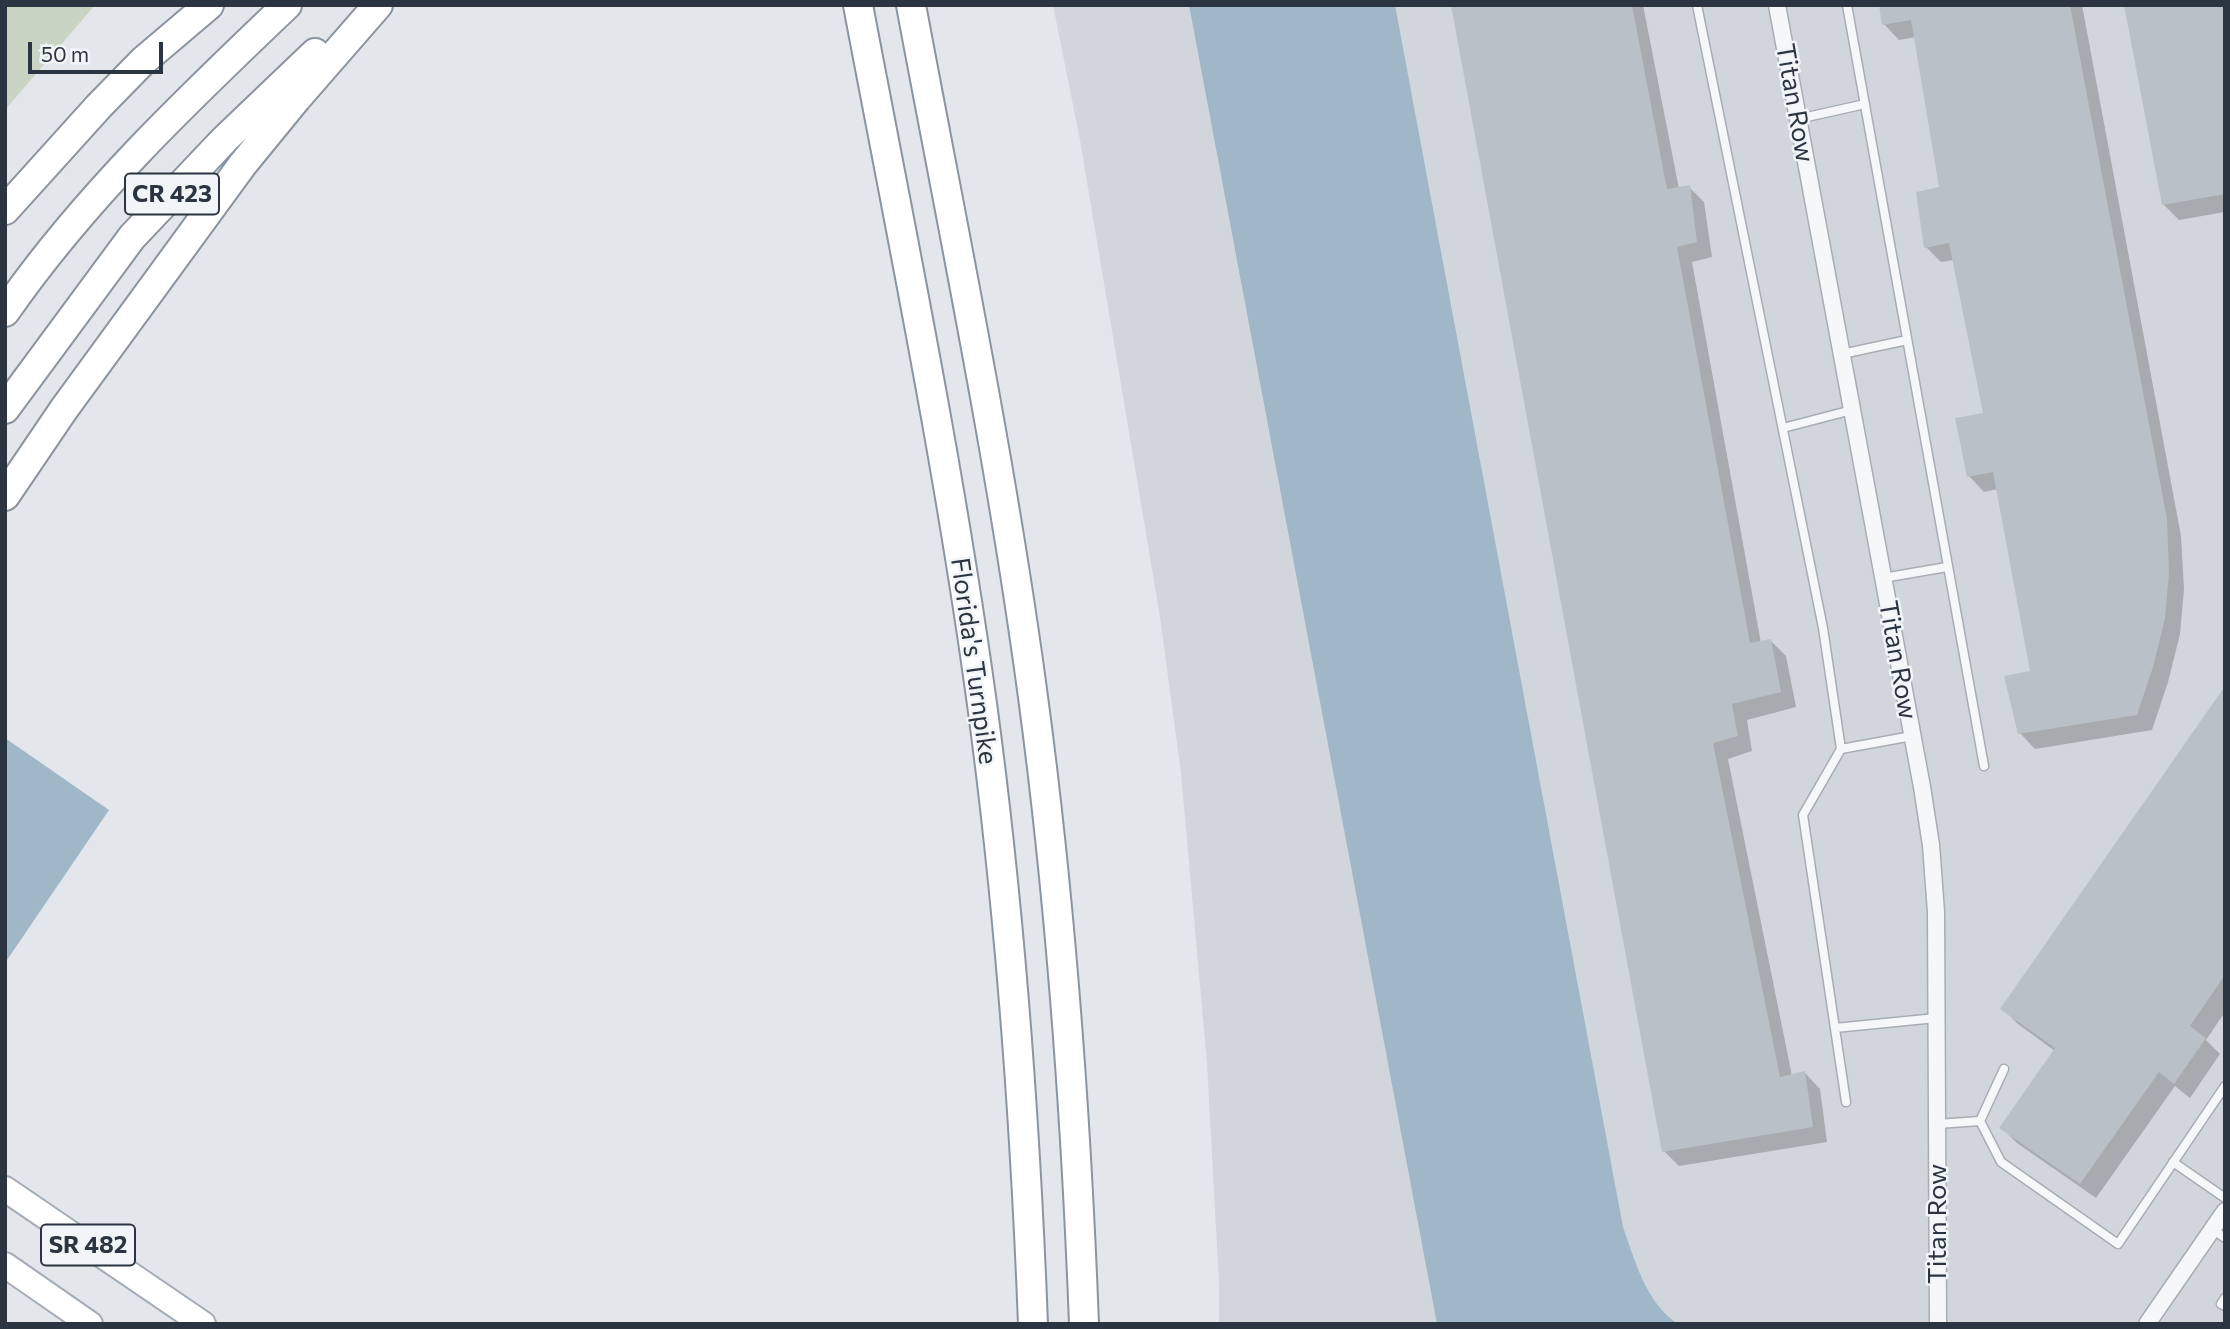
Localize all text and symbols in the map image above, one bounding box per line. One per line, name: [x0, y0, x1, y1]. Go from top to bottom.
scale bar: [32, 28, 166, 72]
text: 50 m: [41, 41, 89, 66]
street label: Titan Row: [1769, 41, 1821, 165]
road number: CR 423: [125, 174, 219, 214]
street label: Florida's Turnpike: [944, 556, 1004, 766]
street label: Titan Row: [1872, 598, 1924, 722]
street label: Titan Row: [1921, 1164, 1953, 1284]
road number: SR 482: [41, 1224, 135, 1266]

